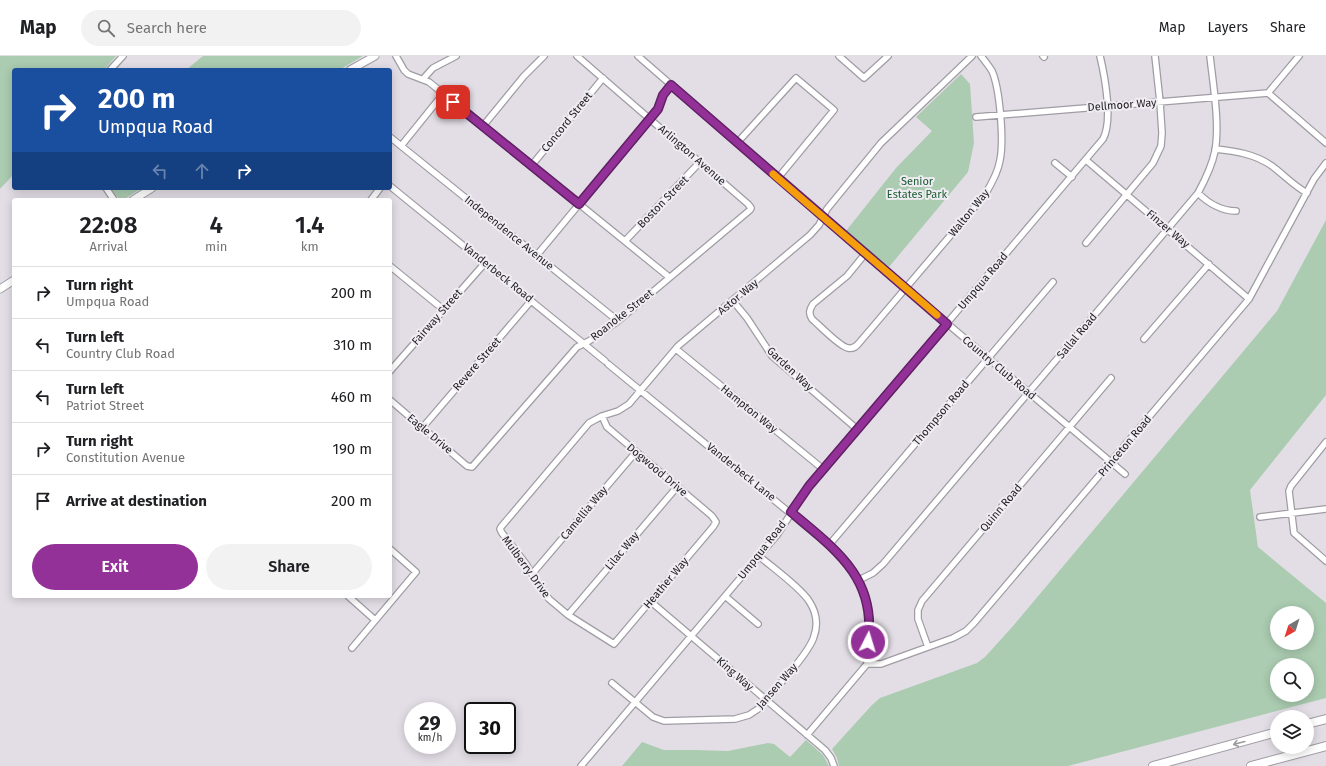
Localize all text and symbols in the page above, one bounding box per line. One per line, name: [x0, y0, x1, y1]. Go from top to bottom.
search box: [81, 10, 361, 46]
text: Map: [20, 16, 57, 39]
icon: search: [95, 17, 117, 39]
text: Search here: [127, 19, 207, 37]
text: Map: [1159, 19, 1185, 36]
text: Layers: [1207, 19, 1248, 36]
text: Share: [1270, 19, 1306, 36]
text: 200 m: [98, 82, 176, 115]
icon: right: [32, 84, 84, 136]
pin: [436, 85, 470, 119]
street label: Concord Street: [539, 89, 595, 155]
icon: arrive: [442, 91, 464, 113]
street label: Dellmoor Way: [1087, 96, 1157, 114]
text: Umpqua Road: [98, 116, 213, 138]
street label: Arlington Avenue: [656, 122, 728, 188]
icon: left: [149, 160, 171, 182]
icon: ahead: [191, 160, 213, 182]
icon: right: [233, 160, 255, 182]
street label: Boston Street: [635, 173, 691, 231]
park label: Senior Estates Park: [887, 175, 948, 201]
street label: Walton Way: [946, 186, 992, 239]
street label: Independence Avenue: [462, 193, 556, 273]
street label: Finzer Way: [1144, 207, 1193, 251]
text: 22:08: [80, 211, 138, 239]
text: 4: [210, 211, 223, 239]
text: 1.4: [295, 211, 324, 239]
text: Arrival: [89, 239, 128, 254]
text: min: [205, 239, 227, 254]
text: km: [301, 239, 319, 254]
street label: Vanderbeck Road: [460, 241, 536, 305]
street label: Umpqua Road: [955, 250, 1011, 312]
text: Turn right: [66, 276, 133, 294]
street label: Astor Way: [715, 276, 761, 318]
icon: right: [32, 282, 54, 304]
text: 200 m: [331, 284, 372, 302]
street label: Fairway Street: [409, 286, 465, 348]
street label: Roanoke Street: [588, 286, 656, 344]
text: Umpqua Road: [66, 294, 149, 309]
street label: Sallal Road: [1054, 311, 1100, 361]
text: Turn left: [66, 328, 124, 346]
street label: Country Club Road: [959, 333, 1039, 403]
icon: left: [32, 334, 54, 356]
street label: Revere Street: [450, 335, 504, 393]
text: 310 m: [333, 336, 372, 354]
street label: Garden Way: [764, 344, 816, 394]
text: Country Club Road: [66, 346, 175, 361]
street label: Thompson Road: [910, 378, 972, 448]
text: Turn left: [66, 380, 124, 398]
street label: Hampton Way: [718, 382, 780, 436]
icon: left: [32, 386, 54, 408]
text: 460 m: [331, 388, 372, 406]
text: Patriot Street: [66, 398, 144, 413]
street label: Eagle Drive: [405, 411, 455, 457]
street label: Princeton Road: [1096, 413, 1154, 479]
text: Turn right: [66, 432, 133, 450]
icon: right: [32, 438, 54, 460]
text: 190 m: [332, 440, 372, 458]
street label: Vanderbeck Lane: [704, 440, 778, 504]
street label: Dogwood Drive: [624, 441, 690, 499]
text: Constitution Avenue: [66, 450, 185, 465]
street label: Quinn Road: [977, 481, 1025, 535]
street label: Camellia Way: [558, 483, 611, 542]
icon: arrive: [32, 490, 54, 512]
text: Arrive at destination: [66, 492, 207, 510]
text: 200 m: [331, 492, 372, 510]
street label: Umpqua Road: [735, 518, 789, 582]
street label: Lilac Way: [602, 529, 642, 573]
street label: Mulberry Drive: [499, 534, 553, 600]
button: Exit: [32, 544, 198, 590]
button: Share: [206, 544, 372, 590]
street label: Heather Way: [641, 554, 692, 611]
north arrow: [1270, 606, 1314, 650]
map controls: [1270, 606, 1314, 754]
position arrow: [847, 621, 889, 663]
street label: King Way: [714, 654, 757, 694]
button: search: [1270, 658, 1314, 702]
street label: Jansen Way: [754, 660, 801, 711]
speed limit sign: 30: [464, 702, 516, 754]
button: layers: [1270, 710, 1314, 754]
text: 29: [419, 711, 441, 735]
text: km/h: [418, 732, 442, 744]
one-way arrow: [1233, 739, 1246, 747]

